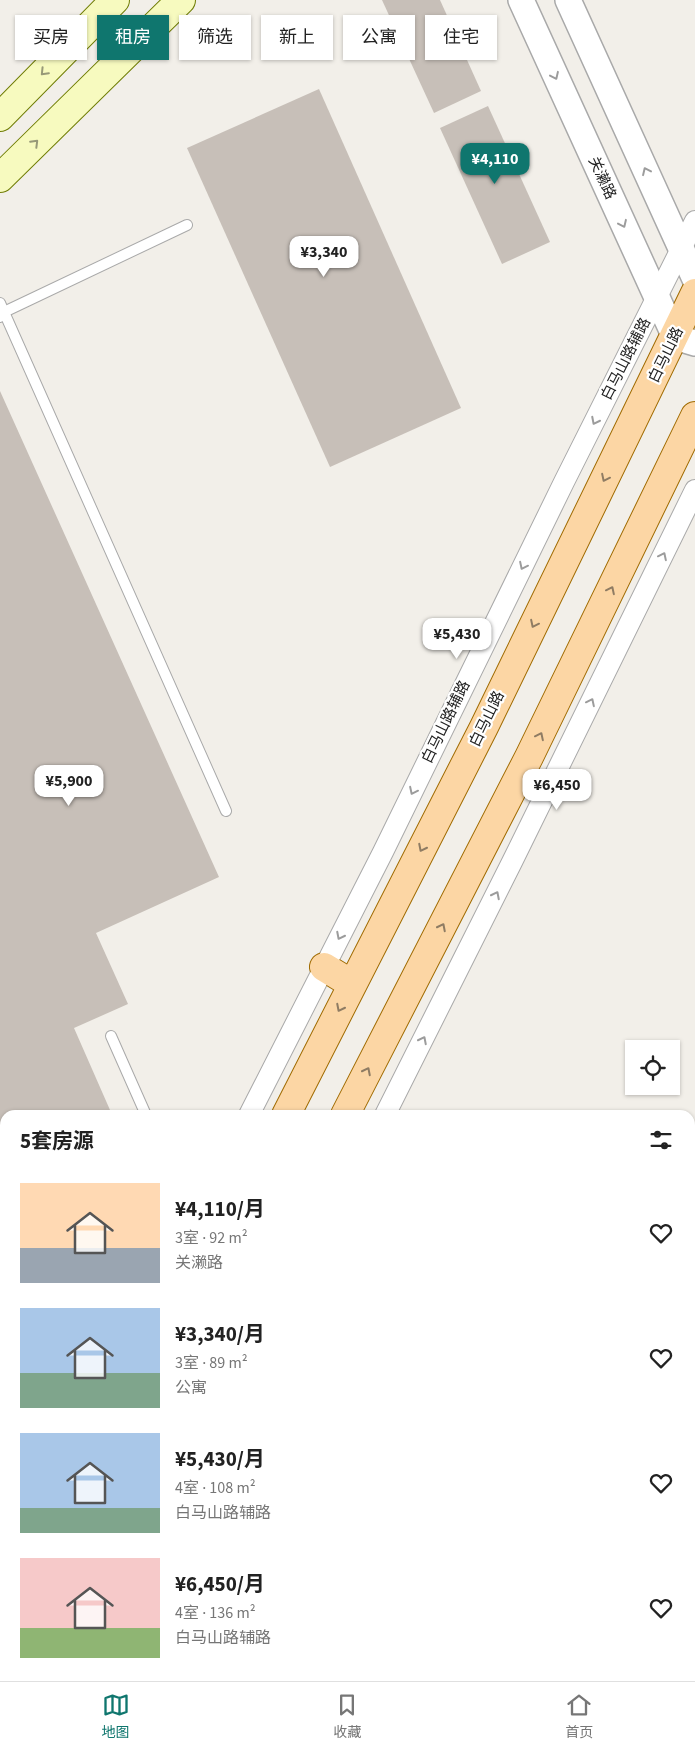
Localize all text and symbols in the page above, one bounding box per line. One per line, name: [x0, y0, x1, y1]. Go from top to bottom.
chip: 买房: [15, 15, 87, 60]
chip: 租房: [97, 15, 169, 60]
chip: 筛选: [179, 15, 251, 60]
chip: 新上: [261, 15, 333, 60]
chip: 公寓: [343, 15, 415, 60]
chip: 住宅: [425, 15, 497, 60]
one-way arrow: [41, 67, 50, 76]
one-way arrow: [549, 71, 560, 80]
one-way arrow: [29, 140, 38, 149]
pin: ¥4,110: [454, 142, 536, 185]
text: ¥4,110: [471, 148, 519, 170]
street label: 关濑路: [583, 153, 621, 203]
one-way arrow: [641, 167, 652, 176]
one-way arrow: [617, 219, 627, 228]
pin: ¥3,340: [283, 236, 365, 278]
text: ¥3,340: [300, 241, 348, 263]
street label: 白马山路辅路: [596, 314, 656, 404]
street label: 白马山路: [643, 323, 689, 387]
one-way arrow: [591, 415, 601, 424]
one-way arrow: [602, 473, 612, 482]
one-way arrow: [656, 552, 667, 561]
one-way arrow: [518, 561, 529, 570]
one-way arrow: [605, 586, 615, 595]
pin: ¥5,430: [416, 618, 498, 660]
one-way arrow: [530, 619, 540, 628]
text: ¥5,430: [433, 623, 481, 645]
street label: 白马山路辅路: [417, 677, 475, 767]
street label: 白马山路: [464, 687, 510, 751]
one-way arrow: [585, 698, 595, 707]
one-way arrow: [534, 732, 544, 741]
pin: ¥5,900: [28, 764, 110, 807]
pin: ¥6,450: [516, 768, 598, 811]
text: ¥5,900: [45, 770, 93, 792]
text: ¥6,450: [533, 774, 581, 796]
one-way arrow: [409, 786, 419, 795]
one-way arrow: [418, 843, 428, 852]
one-way arrow: [490, 891, 500, 900]
one-way arrow: [436, 923, 446, 932]
one-way arrow: [336, 931, 346, 940]
one-way arrow: [336, 1003, 346, 1012]
one-way arrow: [417, 1036, 427, 1045]
map controls: [625, 1040, 680, 1095]
button: locate: [625, 1040, 680, 1095]
one-way arrow: [361, 1067, 371, 1076]
text: 5套房源: [20, 1126, 94, 1156]
icon: filters: [647, 1126, 675, 1154]
text: ¥4,110/月: [175, 1194, 265, 1224]
icon: home: [60, 1203, 120, 1263]
icon: heart: [647, 1219, 675, 1247]
text: 3室 · 92 m²: [175, 1227, 248, 1249]
text: 关濑路: [175, 1252, 223, 1274]
text: ¥3,340/月: [175, 1319, 265, 1349]
icon: home: [60, 1328, 120, 1388]
icon: heart: [647, 1344, 675, 1372]
text: 3室 · 89 m²: [175, 1352, 248, 1374]
text: 公寓: [175, 1377, 207, 1399]
text: ¥5,430/月: [175, 1444, 265, 1474]
icon: home: [60, 1453, 120, 1513]
icon: heart: [647, 1469, 675, 1497]
text: 4室 · 108 m²: [175, 1477, 256, 1499]
text: 白马山路辅路: [175, 1502, 271, 1524]
text: ¥6,450/月: [175, 1569, 265, 1599]
icon: home: [60, 1578, 120, 1638]
icon: heart: [647, 1594, 675, 1622]
text: 4室 · 136 m²: [175, 1602, 256, 1624]
text: 白马山路辅路: [175, 1627, 271, 1649]
tab: 地图: [102, 1691, 130, 1743]
tab: 收藏: [333, 1691, 361, 1743]
tab: 首页: [565, 1691, 593, 1743]

